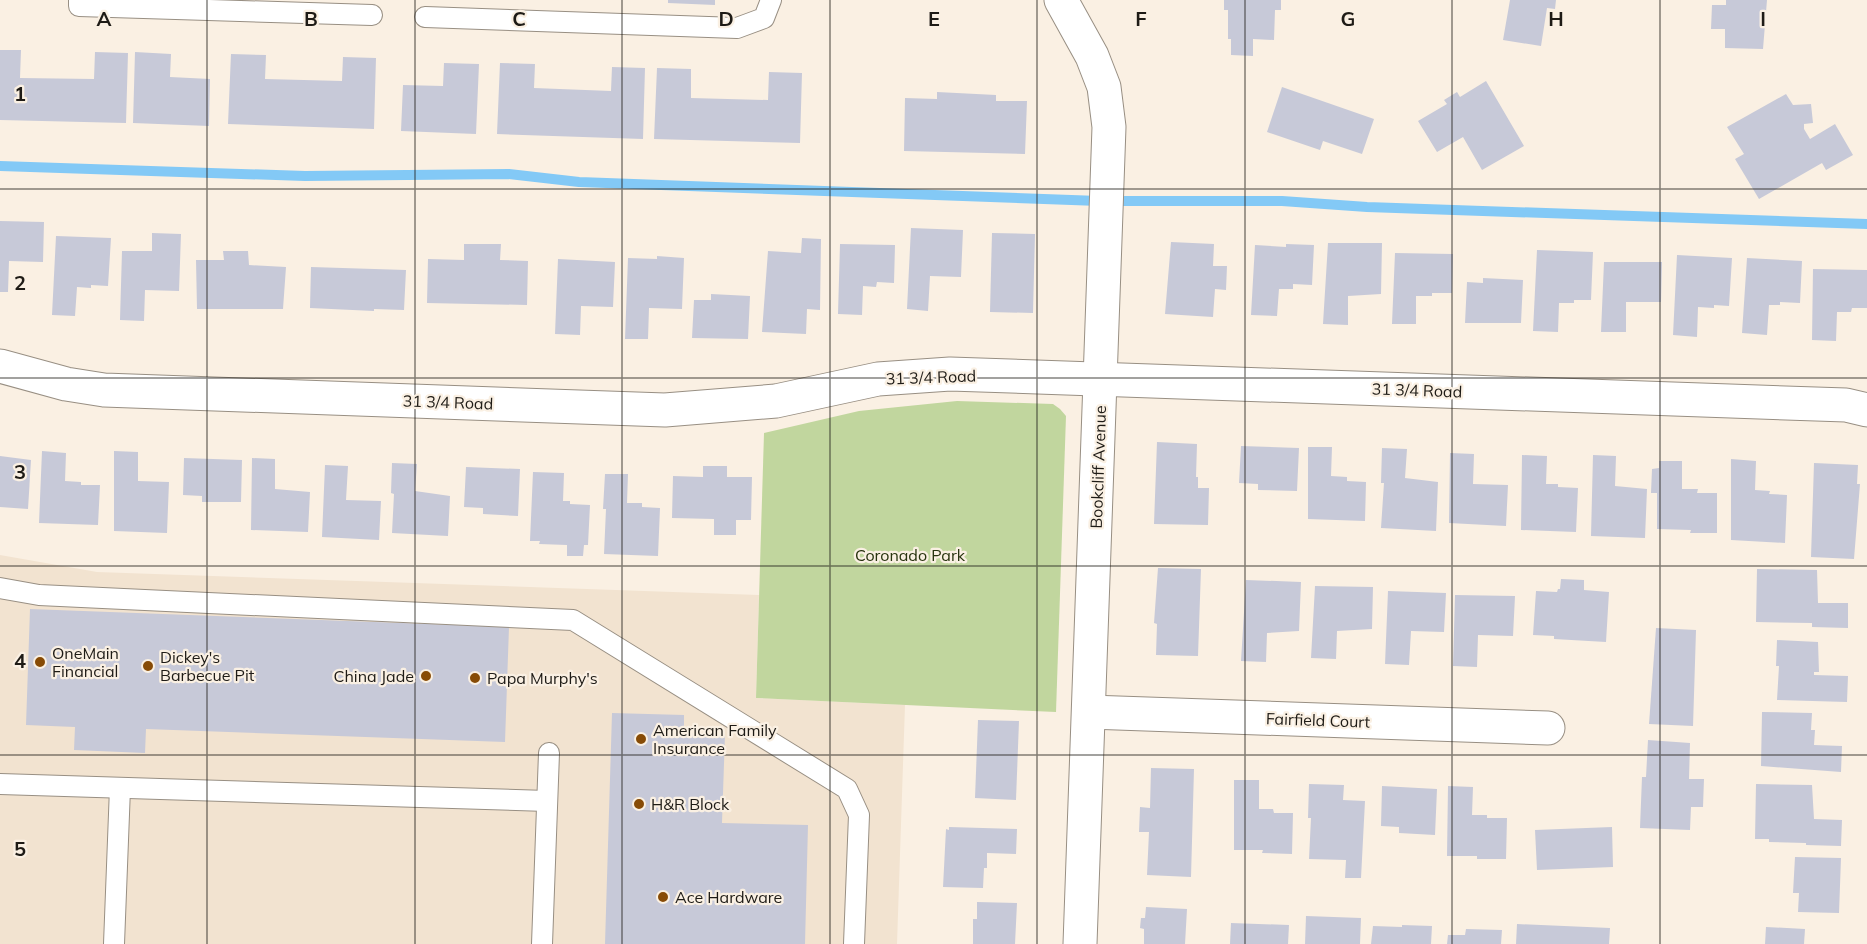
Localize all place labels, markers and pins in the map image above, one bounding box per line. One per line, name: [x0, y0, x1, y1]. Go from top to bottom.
place label: OneMain Financial: [52, 643, 119, 681]
place label: Dickey's Barbecue Pit: [160, 647, 255, 685]
marker: OneMain Financial: [33, 655, 47, 669]
marker: Dickey's Barbecue Pit: [141, 659, 155, 673]
place label: China Jade: [334, 666, 414, 686]
place label: Papa Murphy's: [487, 668, 598, 688]
marker: China Jade: [419, 669, 433, 683]
marker: Papa Murphy's: [468, 671, 482, 685]
place label: American Family Insurance: [653, 720, 777, 758]
marker: American Family Insurance: [634, 732, 648, 746]
place label: H&R Block: [651, 794, 730, 814]
marker: H&R Block: [632, 797, 646, 811]
place label: Ace Hardware: [675, 887, 782, 907]
marker: Ace Hardware: [656, 890, 670, 904]

